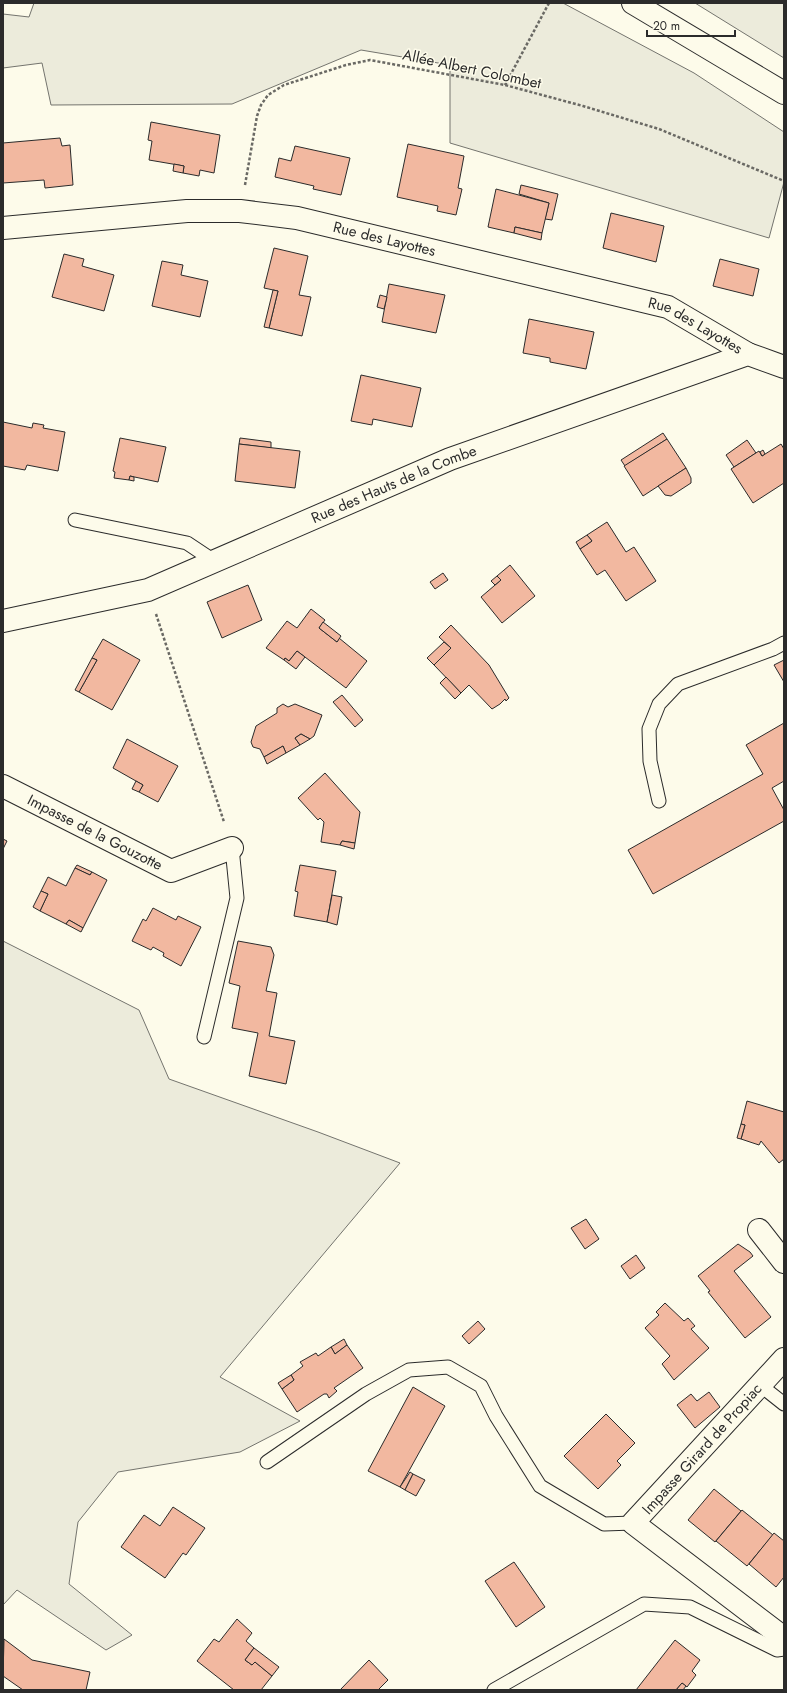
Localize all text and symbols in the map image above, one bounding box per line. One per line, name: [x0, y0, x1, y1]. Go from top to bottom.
scale bar: [647, 12, 735, 38]
text: 20 m: [653, 17, 680, 35]
street label: Allée Albert Colombet: [401, 44, 544, 95]
street label: Rue des Layottes: [331, 216, 438, 262]
street label: Rue des Layottes: [646, 292, 747, 359]
street label: Rue des Hauts de la Combe: [308, 439, 480, 529]
street label: Impasse de la Gouzotte: [23, 789, 167, 876]
street label: Impasse Girard de Propiac: [637, 1378, 767, 1520]

